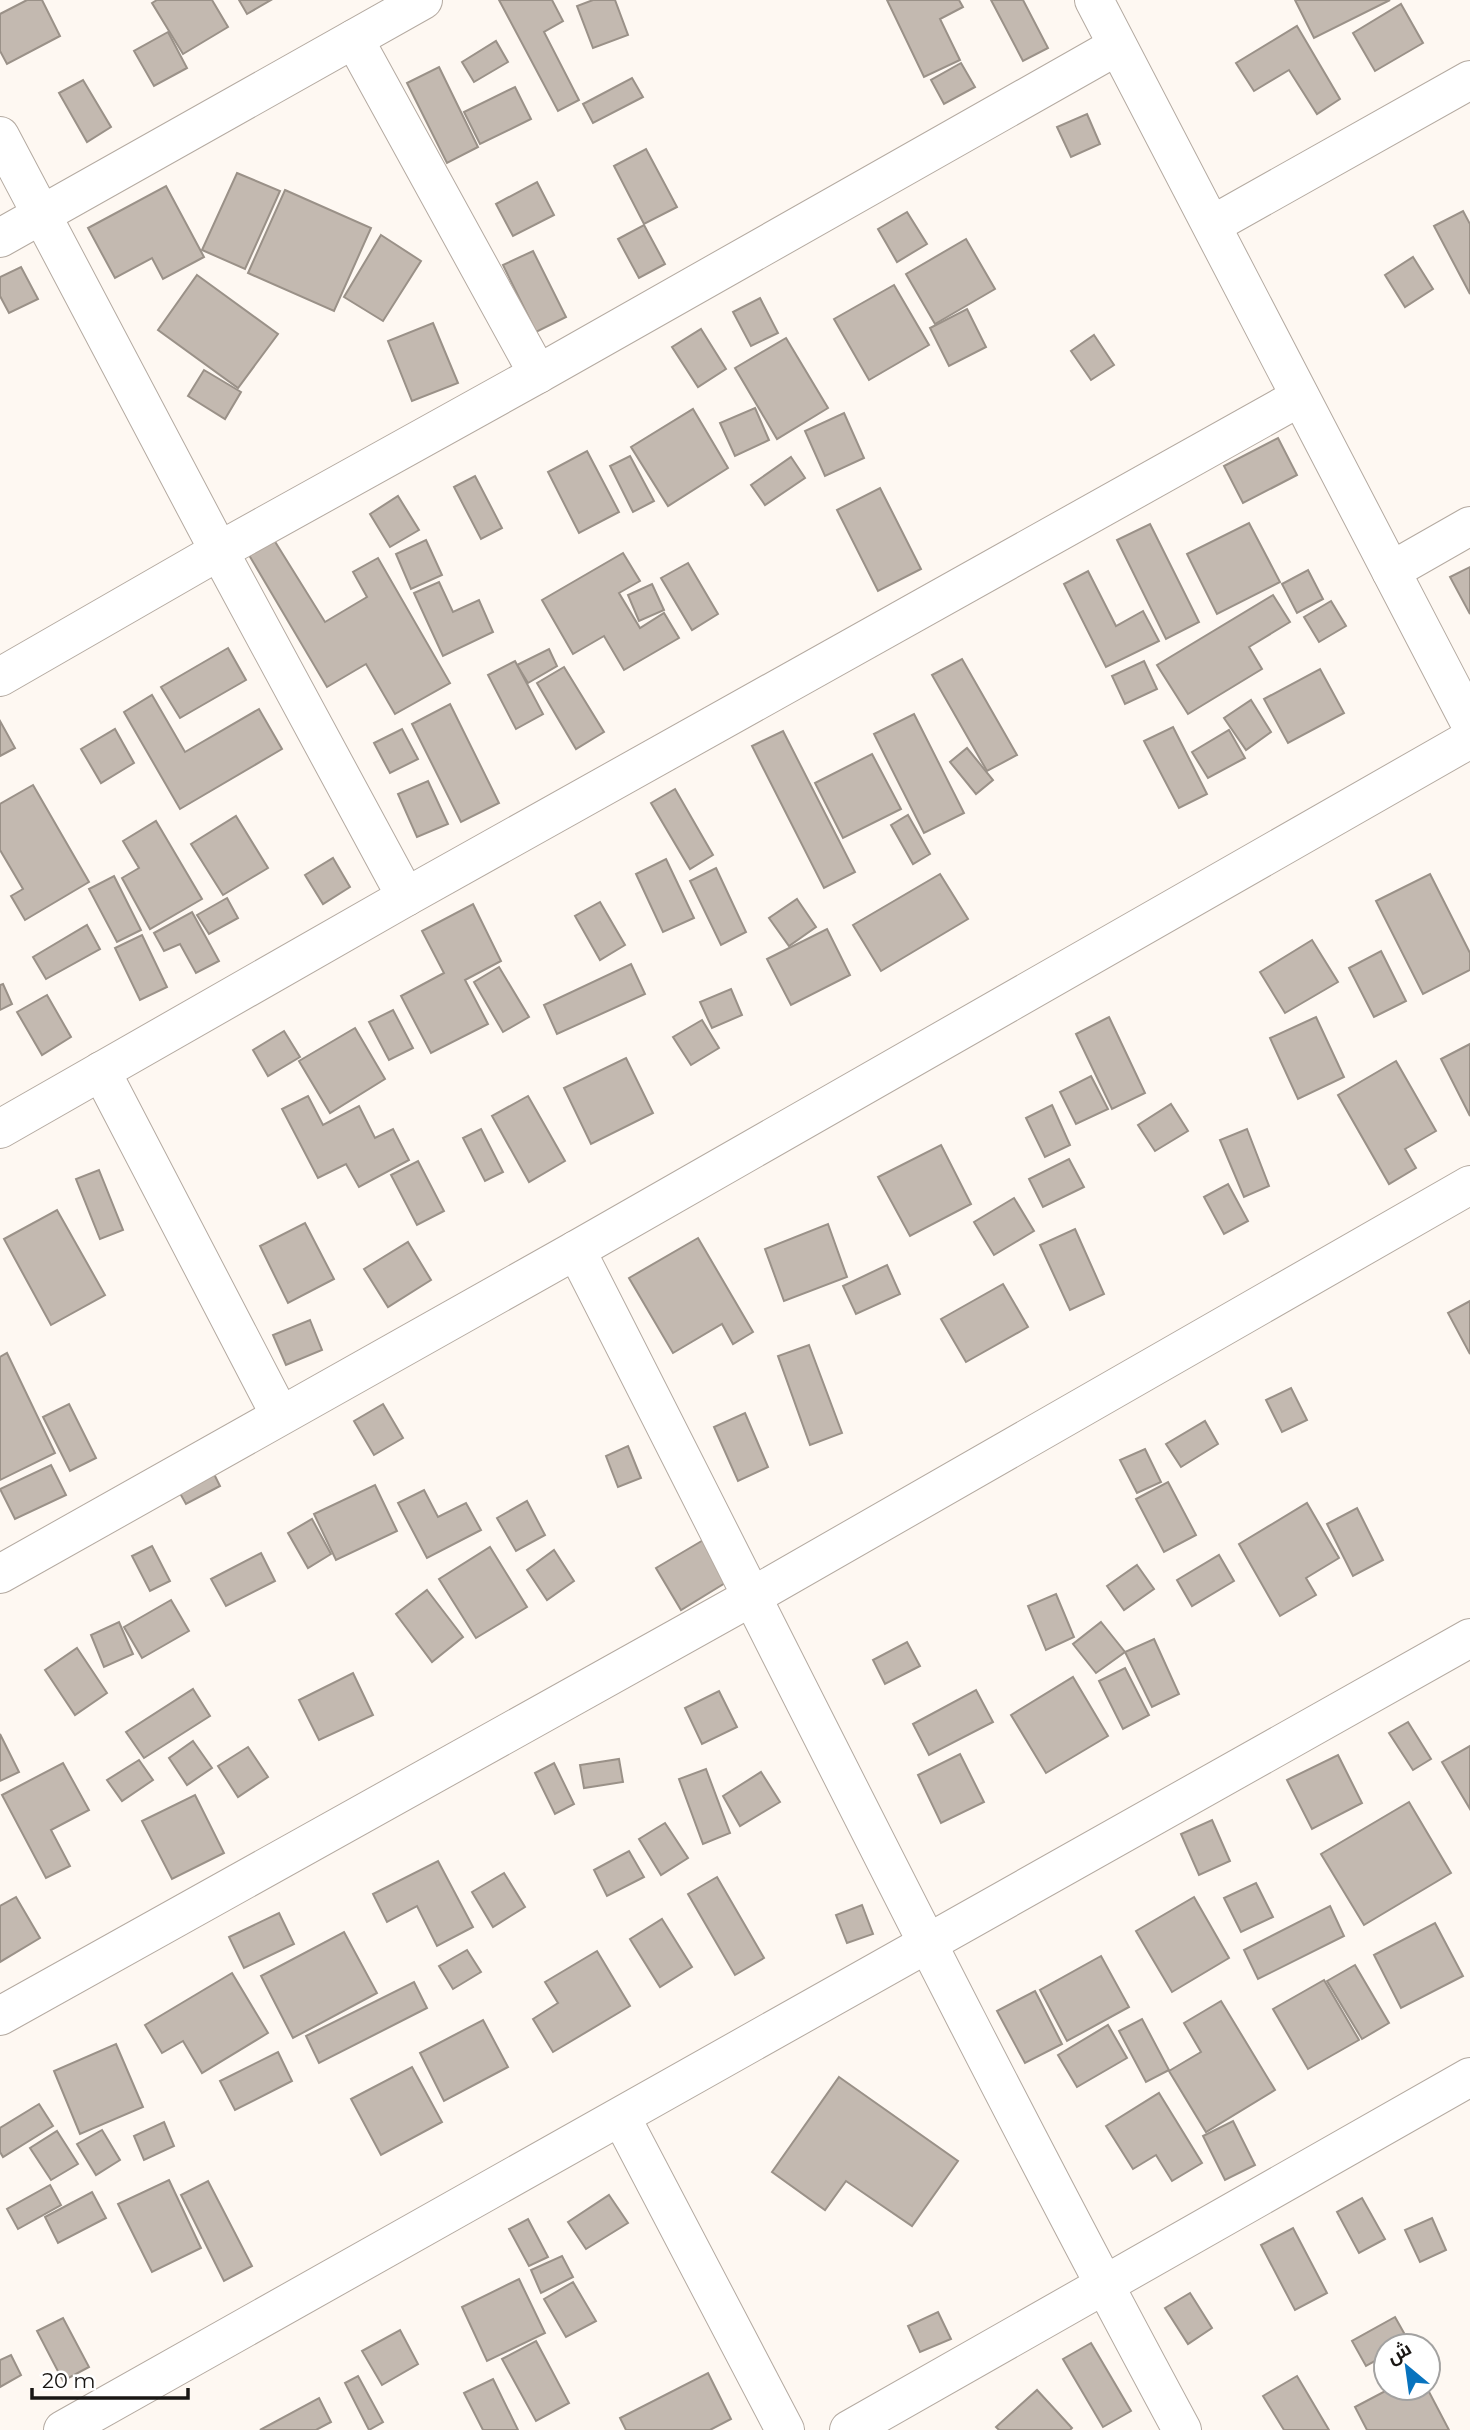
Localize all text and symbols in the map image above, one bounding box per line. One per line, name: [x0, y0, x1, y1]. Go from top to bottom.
north arrow: [1372, 2332, 1442, 2402]
text: ش: [1383, 2337, 1415, 2369]
scale bar: [32, 2356, 187, 2400]
text: 20 m: [42, 2368, 96, 2393]

